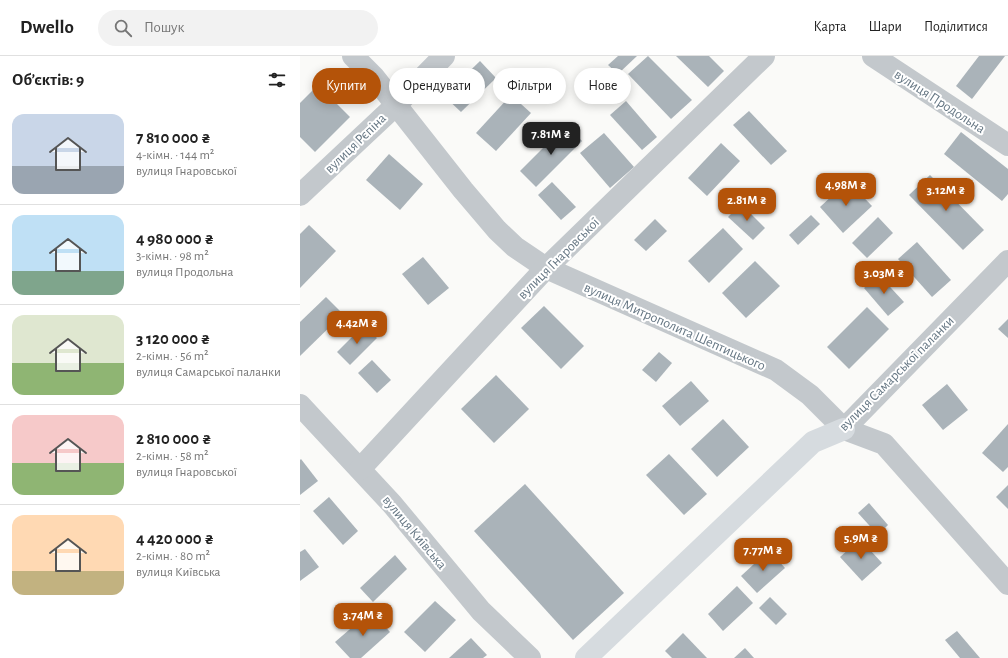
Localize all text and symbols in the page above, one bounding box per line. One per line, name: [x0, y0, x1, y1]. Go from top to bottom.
search box: [98, 10, 378, 46]
icon: search: [112, 17, 134, 39]
text: Dwello: [20, 18, 74, 37]
text: Пошук: [144, 20, 184, 35]
text: Карта: [814, 20, 846, 34]
text: Шари: [868, 20, 902, 34]
text: Поділитися: [924, 20, 988, 34]
street label: вулиця Продольна: [892, 67, 988, 137]
chip: Купити: [312, 68, 381, 104]
chip: Орендувати: [389, 68, 485, 104]
chip: Фільтри: [493, 68, 566, 104]
chip: Нове: [574, 68, 631, 104]
icon: filters: [266, 69, 288, 91]
text: Об’єктів: 9: [12, 71, 84, 88]
street label: вулиця Рєпіна: [322, 111, 389, 176]
pin: 7.81M ₴: [514, 122, 588, 156]
text: 7.81M ₴: [531, 128, 571, 141]
text: 7 810 000 ₴: [136, 129, 211, 146]
icon: home: [44, 130, 92, 178]
text: 4-кімн. · 144 m²: [136, 149, 214, 162]
text: вулиця Гнаровської: [136, 165, 237, 178]
pin: 4.98M ₴: [809, 173, 883, 207]
pin: 3.12M ₴: [909, 178, 983, 212]
text: 4.98M ₴: [825, 179, 867, 192]
text: 3.12M ₴: [926, 184, 966, 197]
pin: 2.81M ₴: [710, 188, 784, 222]
text: 2.81M ₴: [727, 194, 767, 207]
street label: вулиця Гнаровської: [515, 215, 602, 302]
text: 4 980 000 ₴: [136, 230, 214, 247]
icon: home: [44, 231, 92, 279]
text: 3-кімн. · 98 m²: [136, 250, 209, 263]
pin: 3.03M ₴: [847, 261, 921, 295]
text: вулиця Продольна: [136, 266, 233, 279]
text: 3.03M ₴: [864, 267, 904, 280]
street label: вулиця Митрополита Шептицького: [582, 280, 768, 373]
pin: 4.42M ₴: [320, 311, 394, 345]
street label: вулиця Самарської паланки: [837, 314, 957, 434]
text: 4.42M ₴: [336, 317, 378, 330]
text: 3 120 000 ₴: [136, 330, 210, 347]
icon: home: [44, 331, 92, 379]
text: 2-кімн. · 56 m²: [136, 350, 209, 363]
text: вулиця Самарської паланки: [136, 366, 281, 379]
text: 2 810 000 ₴: [136, 430, 211, 447]
icon: home: [44, 431, 92, 479]
text: 2-кімн. · 58 m²: [136, 450, 209, 463]
text: вулиця Гнаровської: [136, 466, 237, 479]
street label: вулиця Київська: [380, 493, 449, 572]
pin: 5.9M ₴: [828, 526, 894, 560]
text: 4 420 000 ₴: [136, 530, 214, 547]
icon: home: [44, 531, 92, 579]
text: 5.9M ₴: [844, 532, 878, 545]
pin: 7.77M ₴: [726, 538, 800, 572]
text: 7.77M ₴: [743, 544, 783, 557]
text: 2-кімн. · 80 m²: [136, 550, 210, 563]
text: вулиця Київська: [136, 566, 221, 579]
pin: 3.74M ₴: [326, 603, 400, 637]
text: 3.74M ₴: [343, 609, 383, 622]

